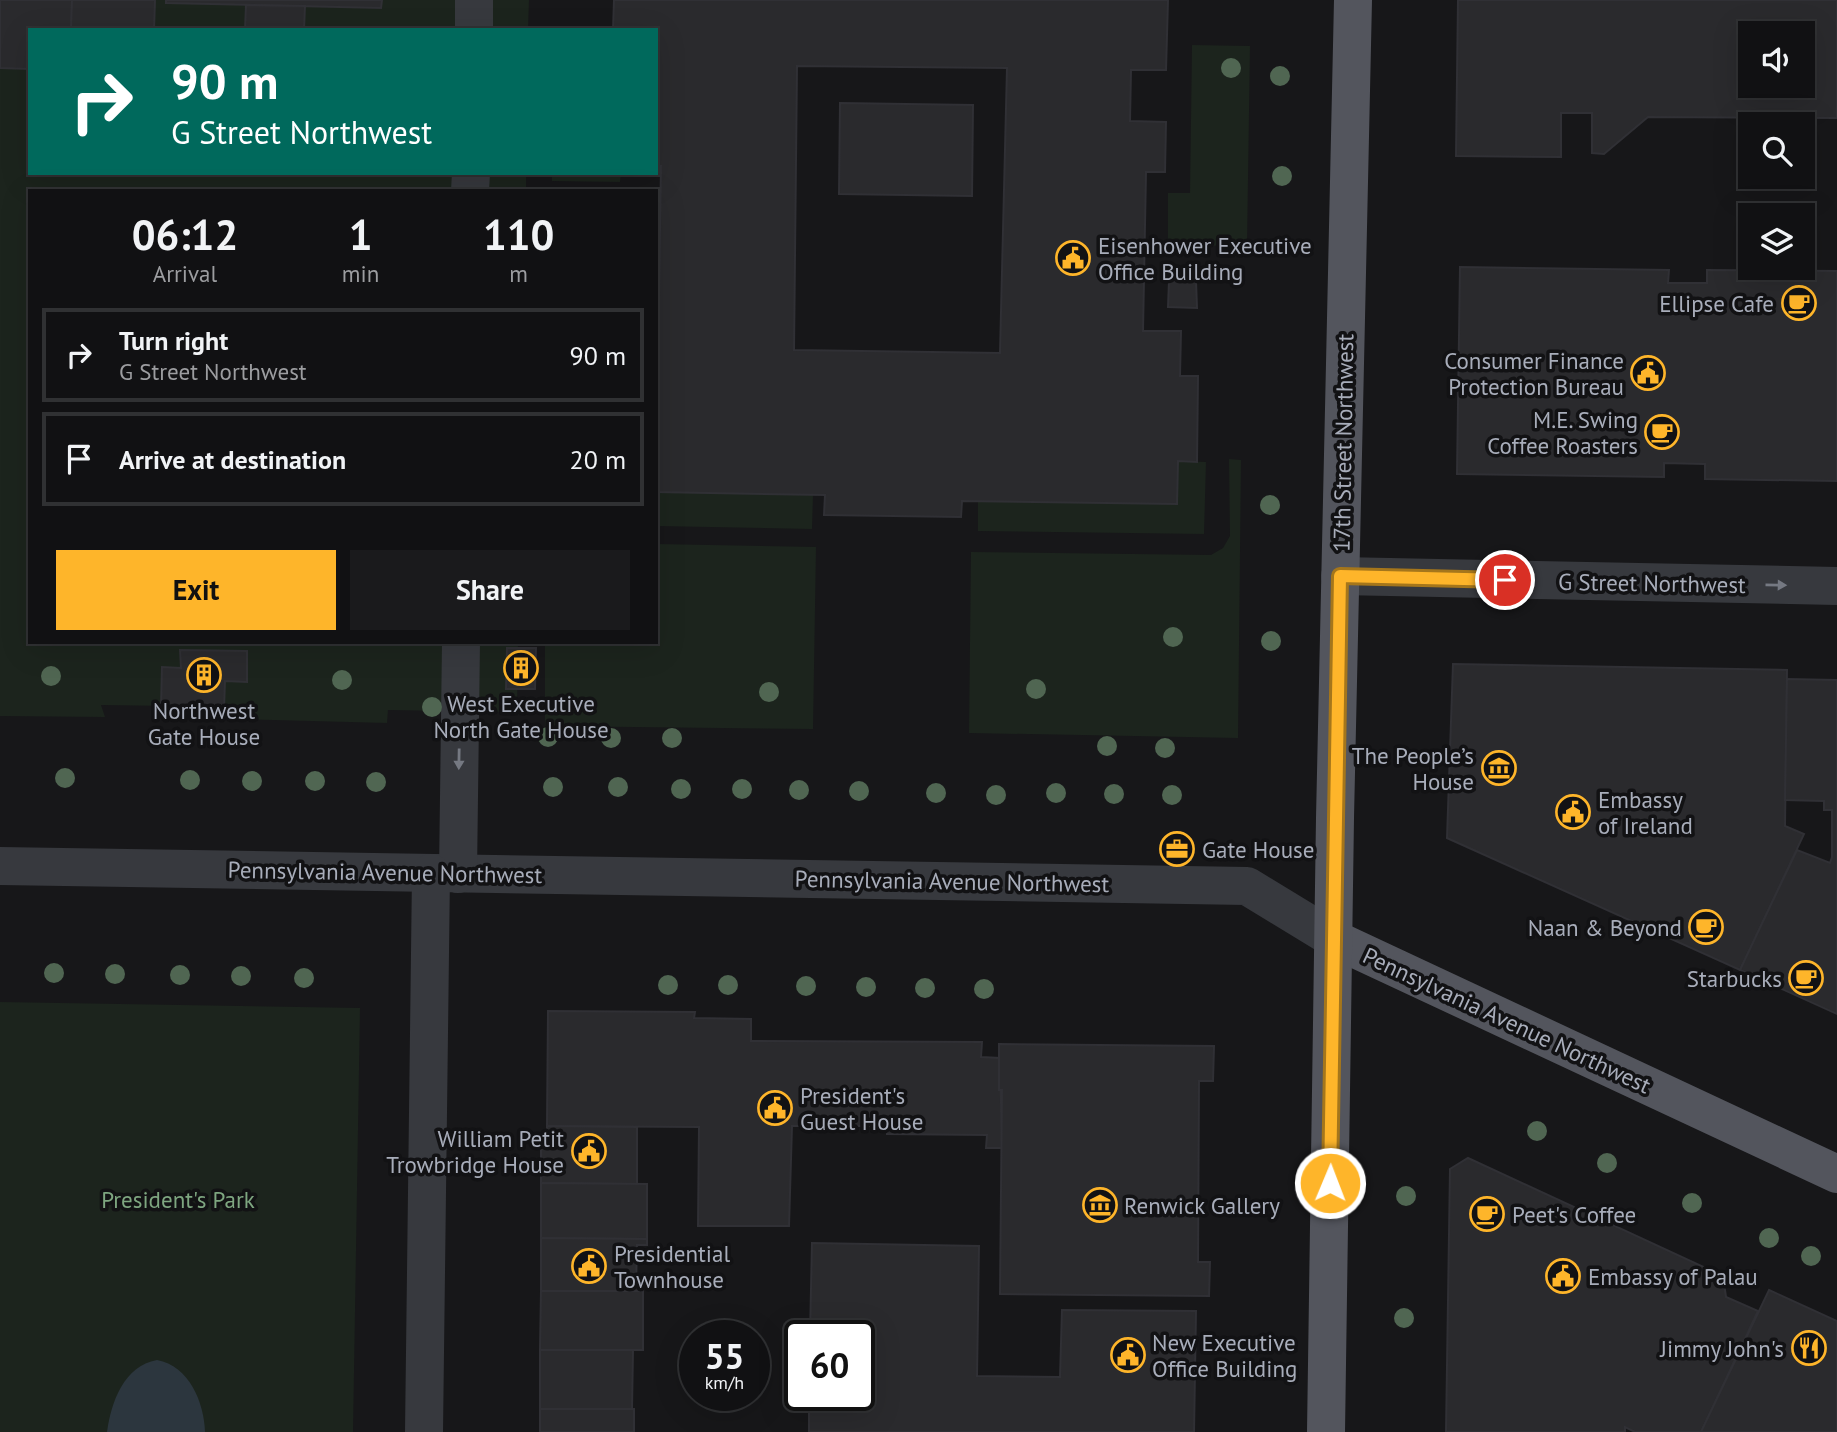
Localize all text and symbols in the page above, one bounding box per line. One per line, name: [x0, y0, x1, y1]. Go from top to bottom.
map controls: [1738, 21, 1815, 280]
button: sound: [1738, 21, 1815, 98]
text: 90 m: [171, 49, 278, 113]
icon: right: [56, 56, 147, 147]
text: G Street Northwest: [171, 111, 432, 153]
button: search: [1738, 112, 1815, 189]
button: layers: [1738, 203, 1815, 280]
text: 06:12: [132, 207, 238, 262]
text: 1: [349, 207, 372, 262]
text: 110: [483, 207, 554, 262]
place label: Eisenhower Executive Office Building: [1098, 231, 1312, 286]
public building icon: Eisenhower Executive Office Building: [1054, 239, 1092, 277]
text: Arrival: [153, 259, 217, 288]
text: min: [342, 259, 379, 288]
text: m: [509, 259, 528, 288]
cafe icon: Ellipse Cafe: [1780, 284, 1818, 322]
place label: Ellipse Cafe: [1659, 289, 1774, 318]
text: Turn right: [119, 324, 228, 357]
street label: 17th Street Northwest: [1327, 333, 1359, 552]
icon: right: [60, 336, 98, 374]
text: 90 m: [570, 339, 626, 372]
place label: Consumer Finance Protection Bureau: [1444, 346, 1624, 401]
public building icon: Consumer Finance Protection Bureau: [1629, 354, 1667, 392]
text: G Street Northwest: [119, 357, 307, 386]
place label: M.E. Swing Coffee Roasters: [1487, 405, 1638, 460]
cafe icon: M.E. Swing Coffee Roasters: [1643, 413, 1681, 451]
icon: arrive: [60, 440, 98, 478]
text: Arrive at destination: [119, 443, 346, 476]
text: 20 m: [570, 443, 626, 476]
button: Exit: [56, 550, 336, 630]
button: Share: [350, 550, 630, 630]
pin: [1475, 550, 1535, 610]
icon: arrive: [1486, 561, 1524, 599]
street label: G Street Northwest: [1558, 567, 1746, 599]
one-way arrow: [1765, 579, 1787, 591]
building icon: West Executive North Gate House: [502, 649, 540, 687]
building icon: Northwest Gate House: [185, 656, 223, 694]
place label: West Executive North Gate House: [433, 689, 609, 744]
place label: Northwest Gate House: [148, 696, 260, 751]
place label: The People’s House: [1352, 741, 1474, 796]
one-way arrow: [453, 749, 464, 771]
museum icon: The People’s House: [1480, 749, 1518, 787]
place label: Embassy of Ireland: [1598, 785, 1693, 840]
public building icon: Embassy of Ireland: [1554, 793, 1592, 831]
office icon: Gate House: [1158, 830, 1196, 868]
place label: Gate House: [1202, 835, 1314, 864]
street label: Pennsylvania Avenue Northwest: [228, 855, 543, 889]
street label: Pennsylvania Avenue Northwest: [795, 864, 1110, 898]
cafe icon: Naan & Beyond: [1687, 908, 1725, 946]
place label: Naan & Beyond: [1528, 913, 1682, 942]
street label: Pennsylvania Avenue Northwest: [1358, 940, 1656, 1100]
cafe icon: Starbucks: [1787, 959, 1825, 997]
place label: Starbucks: [1687, 964, 1782, 993]
place label: President's Guest House: [800, 1081, 923, 1136]
public building icon: President's Guest House: [756, 1089, 794, 1127]
place label: William Petit Trowbridge House: [386, 1124, 564, 1179]
public building icon: William Petit Trowbridge House: [570, 1132, 608, 1170]
position arrow: [1293, 1146, 1367, 1220]
park label: President's Park: [101, 1185, 255, 1214]
museum icon: Renwick Gallery: [1081, 1186, 1119, 1224]
place label: Renwick Gallery: [1124, 1191, 1280, 1220]
cafe icon: Peet's Coffee: [1468, 1195, 1506, 1233]
place label: Peet's Coffee: [1512, 1200, 1636, 1229]
place label: Presidential Townhouse: [614, 1239, 730, 1294]
public building icon: Presidential Townhouse: [570, 1247, 608, 1285]
public building icon: Embassy of Palau: [1544, 1257, 1582, 1295]
place label: Embassy of Palau: [1588, 1262, 1758, 1291]
speed limit sign: 60: [784, 1320, 875, 1411]
place label: New Executive Office Building: [1152, 1328, 1297, 1383]
restaurant icon: Jimmy John's: [1790, 1329, 1828, 1367]
text: 55: [705, 1333, 744, 1379]
place label: Jimmy John's: [1659, 1334, 1784, 1363]
public building icon: New Executive Office Building: [1109, 1336, 1147, 1374]
text: km/h: [705, 1371, 744, 1394]

